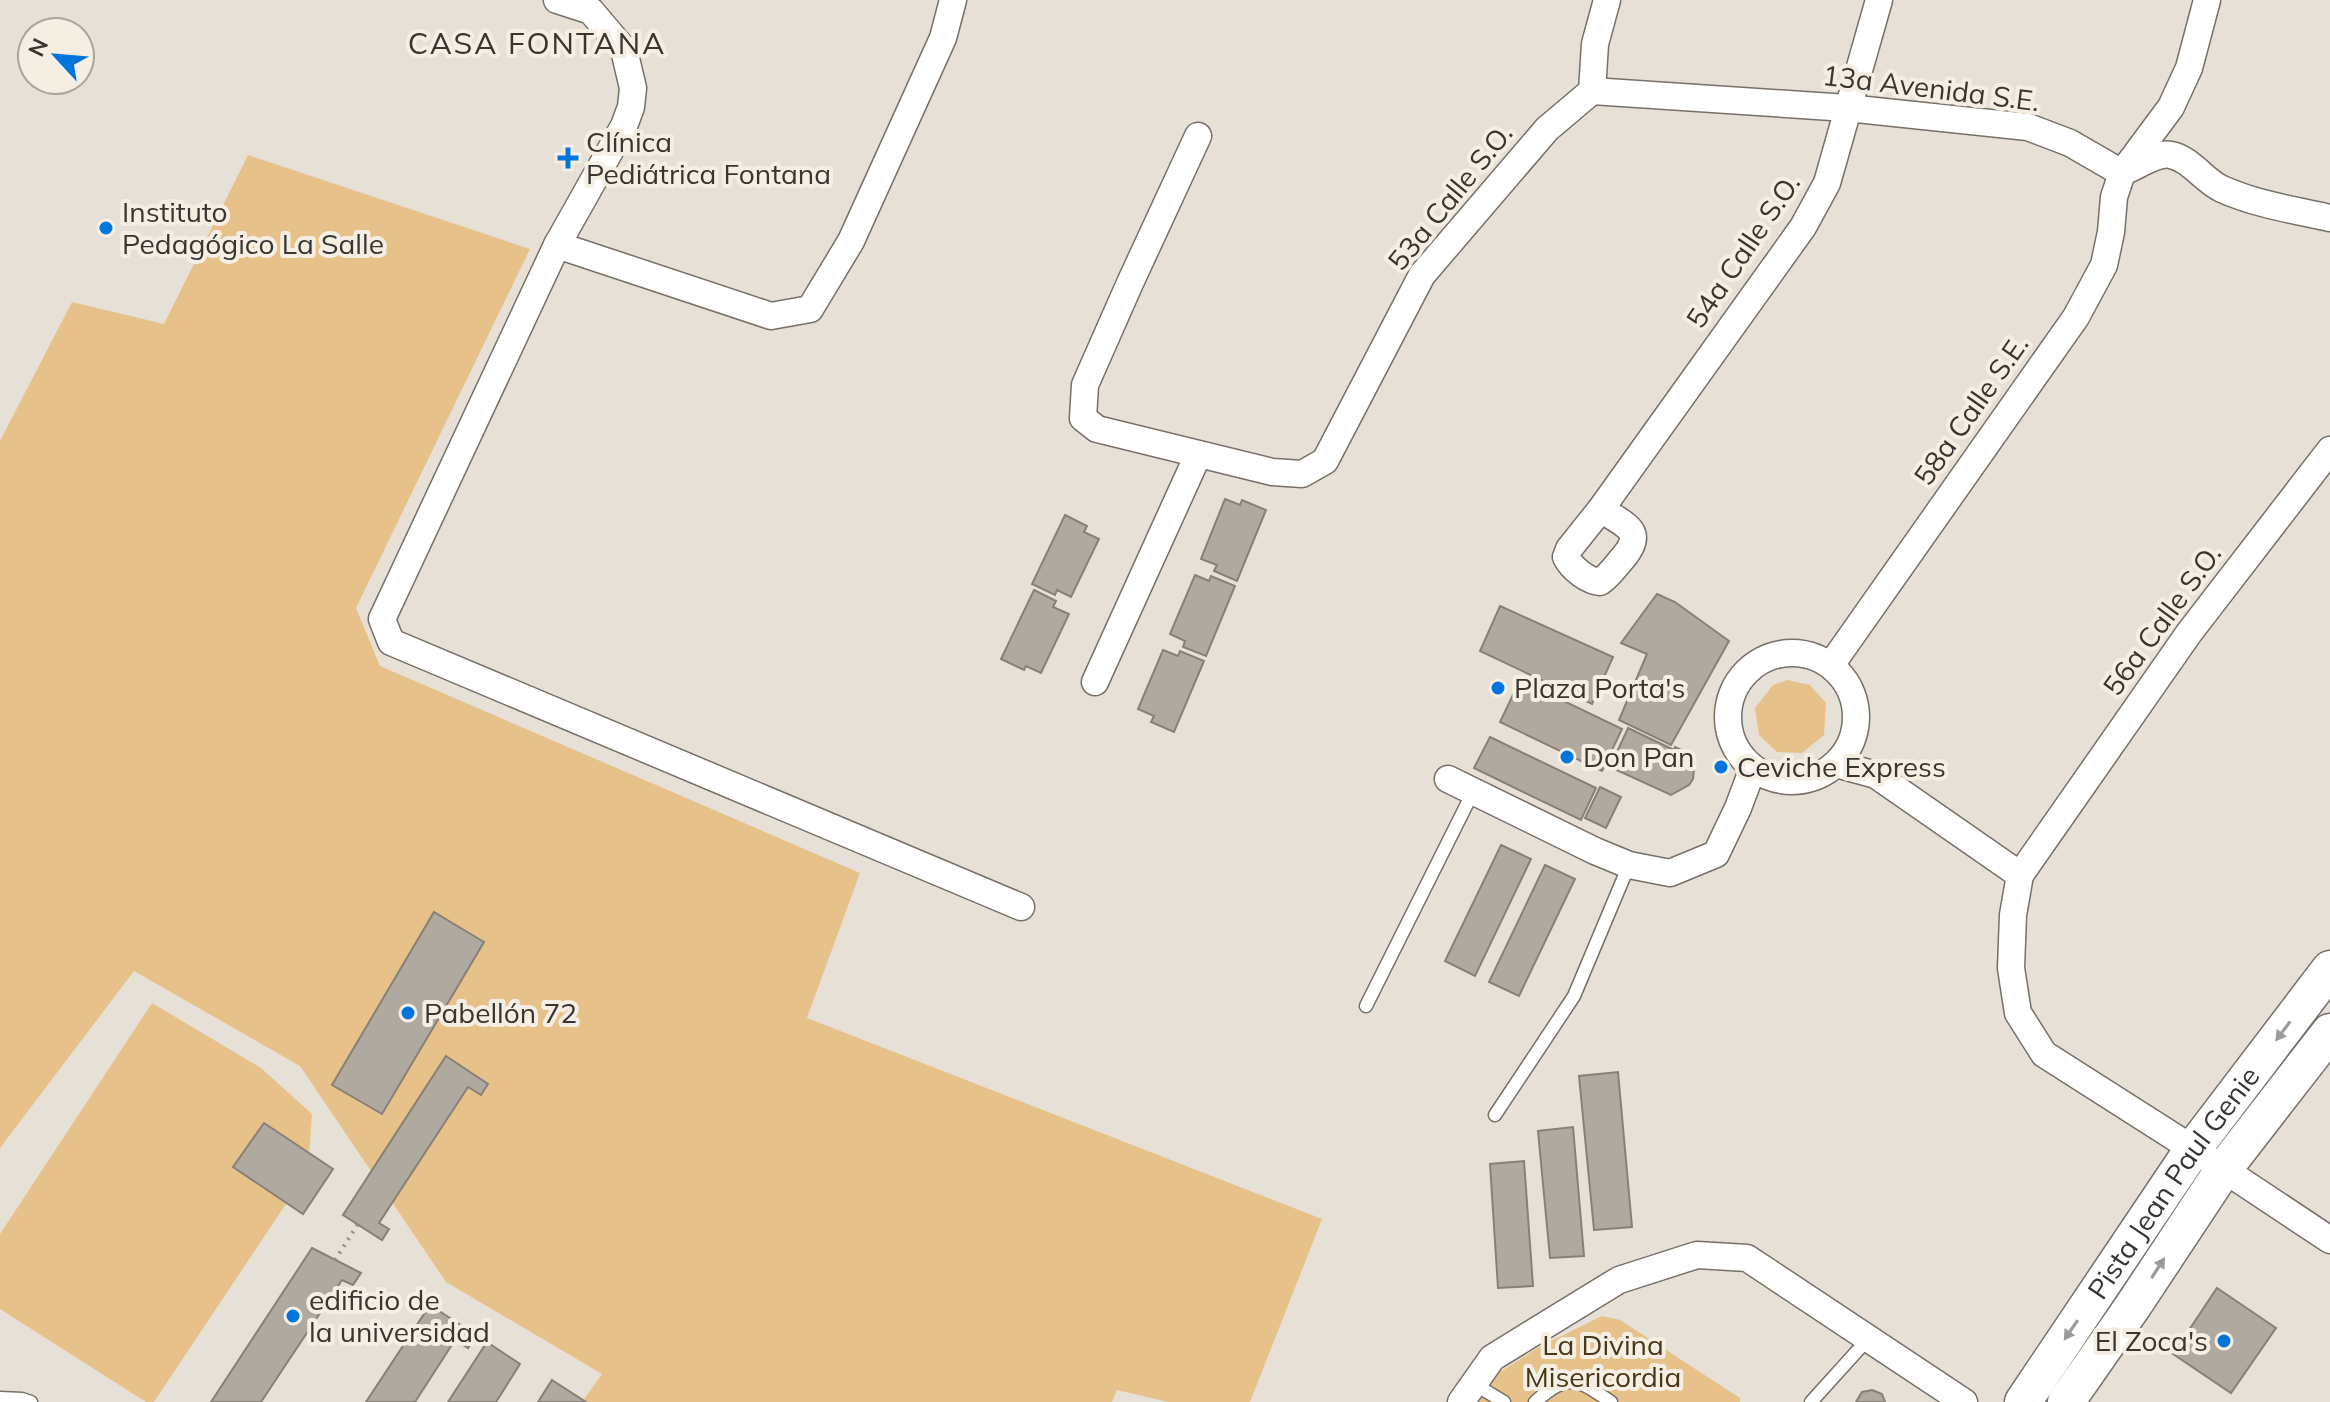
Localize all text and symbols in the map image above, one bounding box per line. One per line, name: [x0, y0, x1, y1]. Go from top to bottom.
north arrow: [16, 16, 96, 96]
district label: CASA FONTANA: [408, 24, 666, 62]
text: N: [22, 34, 54, 61]
street label: 13a Avenida S.E.: [1821, 57, 2041, 118]
street label: 53a Calle S.O.: [1380, 116, 1519, 277]
place label: Clínica Pediátrica Fontana: [586, 124, 831, 191]
marker: Clínica Pediátrica Fontana: [557, 147, 579, 169]
street label: 54a Calle S.O.: [1678, 167, 1807, 335]
place label: Instituto Pedagógico La Salle: [122, 194, 384, 261]
marker: Instituto Pedagógico La Salle: [97, 219, 115, 237]
street label: 58a Calle S.E.: [1906, 328, 2035, 492]
street label: 56a Calle S.O.: [2095, 537, 2228, 702]
place label: Plaza Porta's: [1514, 670, 1685, 705]
marker: Plaza Porta's: [1489, 679, 1507, 697]
place label: Don Pan: [1583, 739, 1694, 774]
marker: Don Pan: [1558, 748, 1576, 766]
place label: Ceviche Express: [1737, 749, 1946, 784]
marker: Ceviche Express: [1712, 758, 1730, 776]
place label: Pabellón 72: [424, 995, 577, 1030]
marker: Pabellón 72: [399, 1004, 417, 1022]
one-way arrow: [2275, 1021, 2291, 1041]
street label: Pista Jean Paul Genie: [2079, 1059, 2267, 1305]
one-way arrow: [2150, 1258, 2165, 1279]
place label: edificio de la universidad: [309, 1282, 490, 1349]
marker: edificio de la universidad: [284, 1307, 302, 1325]
one-way arrow: [2064, 1319, 2079, 1340]
place label: El Zoca's: [2095, 1323, 2208, 1358]
park label: La Divina Misericordia: [1525, 1327, 1681, 1394]
marker: El Zoca's: [2215, 1332, 2233, 1350]

